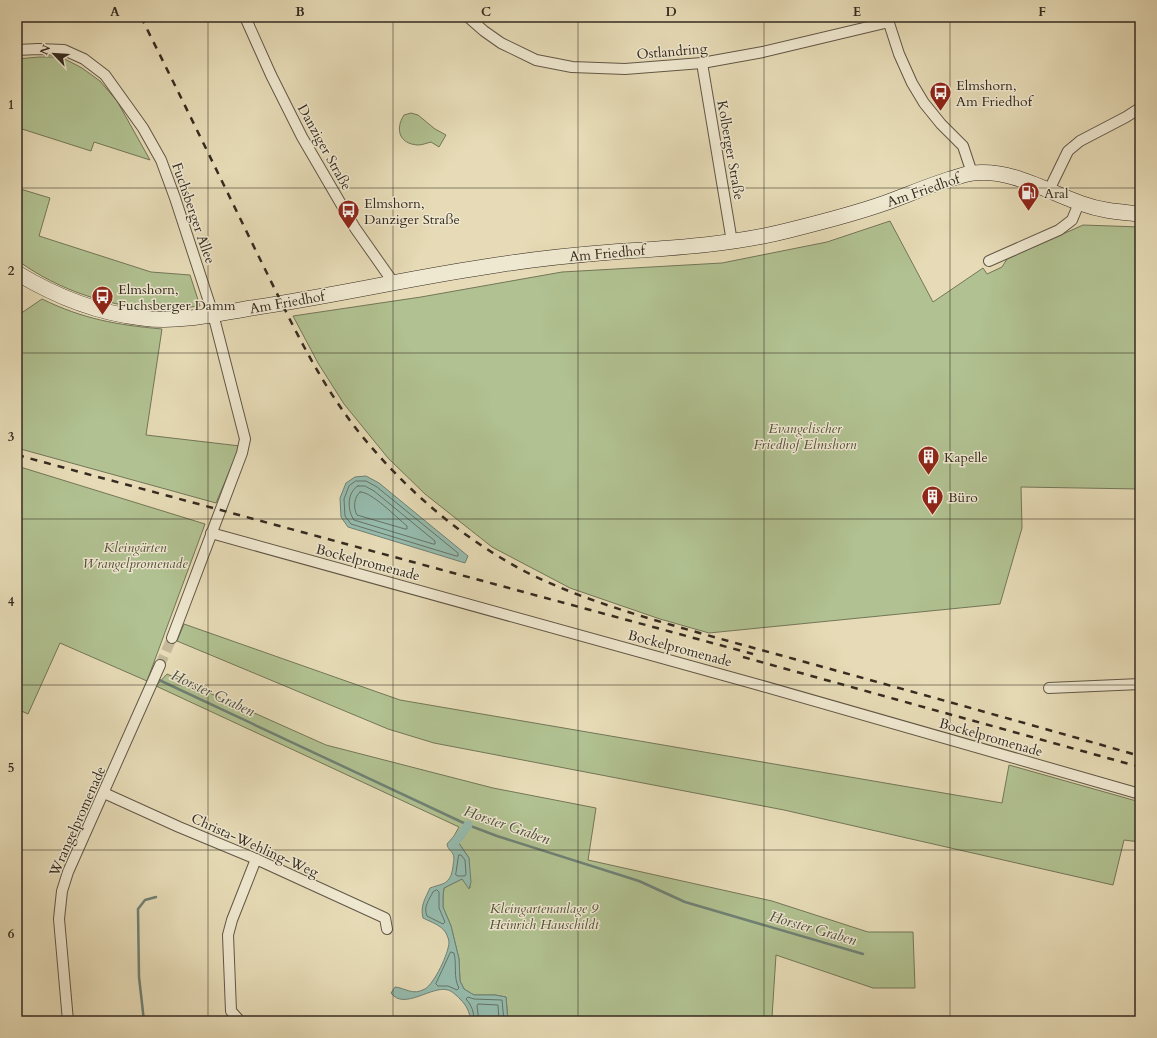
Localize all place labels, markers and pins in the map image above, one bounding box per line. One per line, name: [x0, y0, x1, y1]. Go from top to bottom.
place label: Elmshorn, Am Friedhof: [956, 76, 1035, 111]
bus stop icon: Elmshorn, Am Friedhof: [927, 80, 953, 113]
fuel station icon: Aral: [1016, 180, 1042, 213]
place label: Aral: [1044, 184, 1069, 203]
place label: Elmshorn, Danziger Straße: [364, 194, 460, 229]
bus stop icon: Elmshorn, Danziger Straße: [336, 198, 362, 231]
place label: Elmshorn, Fuchsberger Damm: [118, 280, 236, 315]
bus stop icon: Elmshorn, Fuchsberger Damm: [89, 284, 115, 317]
building icon: Kapelle: [916, 444, 942, 477]
place label: Kapelle: [944, 448, 988, 467]
building icon: Büro: [919, 484, 945, 517]
place label: Büro: [948, 488, 978, 507]

